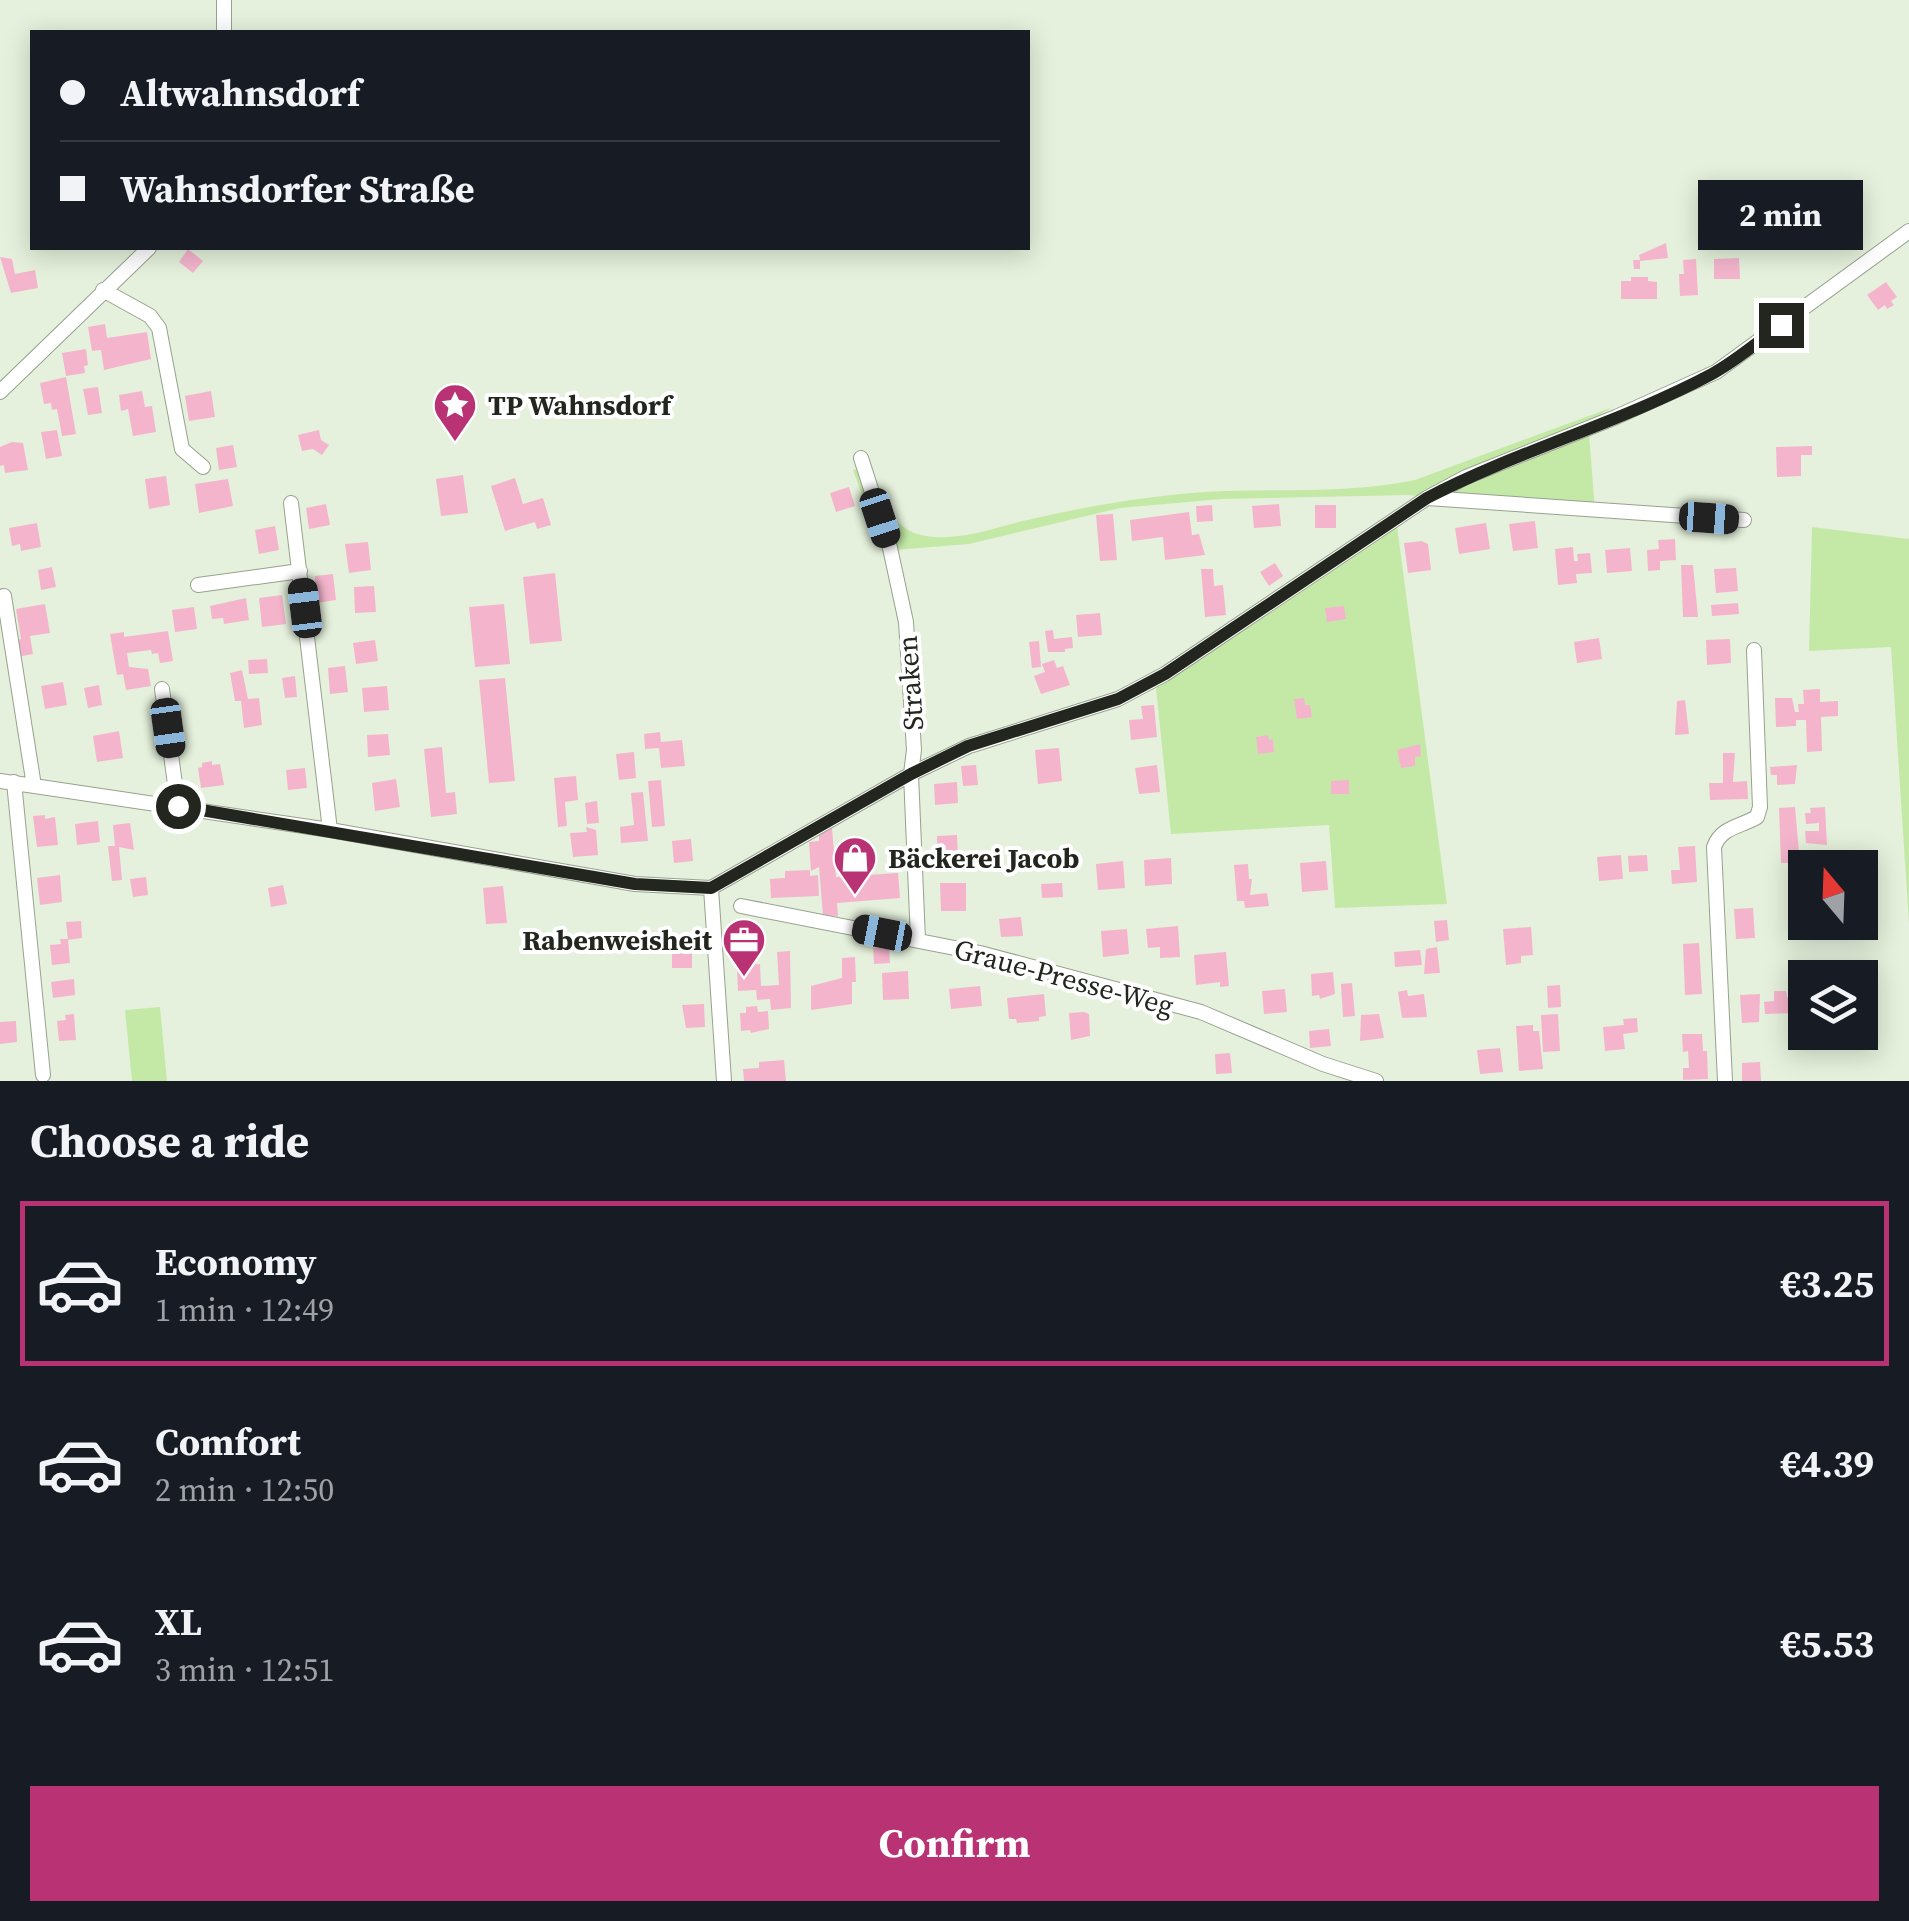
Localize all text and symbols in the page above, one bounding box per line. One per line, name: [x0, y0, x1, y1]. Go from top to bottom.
text: Altwahnsdorf: [120, 67, 361, 119]
text: Wahnsdorfer Straße: [120, 163, 475, 215]
callout: 2 min: [1698, 180, 1864, 250]
text: 2 min: [1739, 193, 1822, 237]
route end: [1759, 303, 1804, 348]
place icon: TP Wahnsdorf: [432, 382, 478, 443]
place label: TP Wahnsdorf: [488, 386, 674, 424]
car: [856, 485, 904, 551]
car: [1678, 501, 1740, 535]
car: [286, 576, 324, 640]
street label: Straken: [888, 634, 932, 732]
car: [149, 696, 187, 760]
route start: [156, 784, 201, 829]
shop icon: Bäckerei Jacob: [832, 835, 878, 896]
place label: Bäckerei Jacob: [888, 839, 1079, 877]
north arrow: [1788, 850, 1878, 940]
map controls: [1788, 850, 1878, 1050]
car: [850, 913, 914, 953]
office icon: Rabenweisheit: [721, 917, 767, 978]
place label: Rabenweisheit: [522, 921, 713, 959]
street label: Graue-Presse-Weg: [950, 929, 1178, 1025]
button: layers: [1788, 960, 1878, 1050]
text: Choose a ride: [30, 1110, 309, 1172]
text: Economy: [155, 1236, 317, 1288]
icon: car: [35, 1239, 125, 1329]
text: €3.25: [1780, 1258, 1874, 1310]
text: 1 min · 12:49: [155, 1288, 334, 1332]
text: Comfort: [155, 1416, 301, 1468]
icon: car: [35, 1419, 125, 1509]
text: €4.39: [1780, 1438, 1874, 1490]
text: 2 min · 12:50: [155, 1468, 334, 1512]
text: XL: [155, 1596, 202, 1648]
icon: car: [35, 1599, 125, 1689]
text: €5.53: [1780, 1618, 1874, 1670]
text: 3 min · 12:51: [155, 1648, 334, 1692]
button: Confirm: [30, 1786, 1879, 1901]

